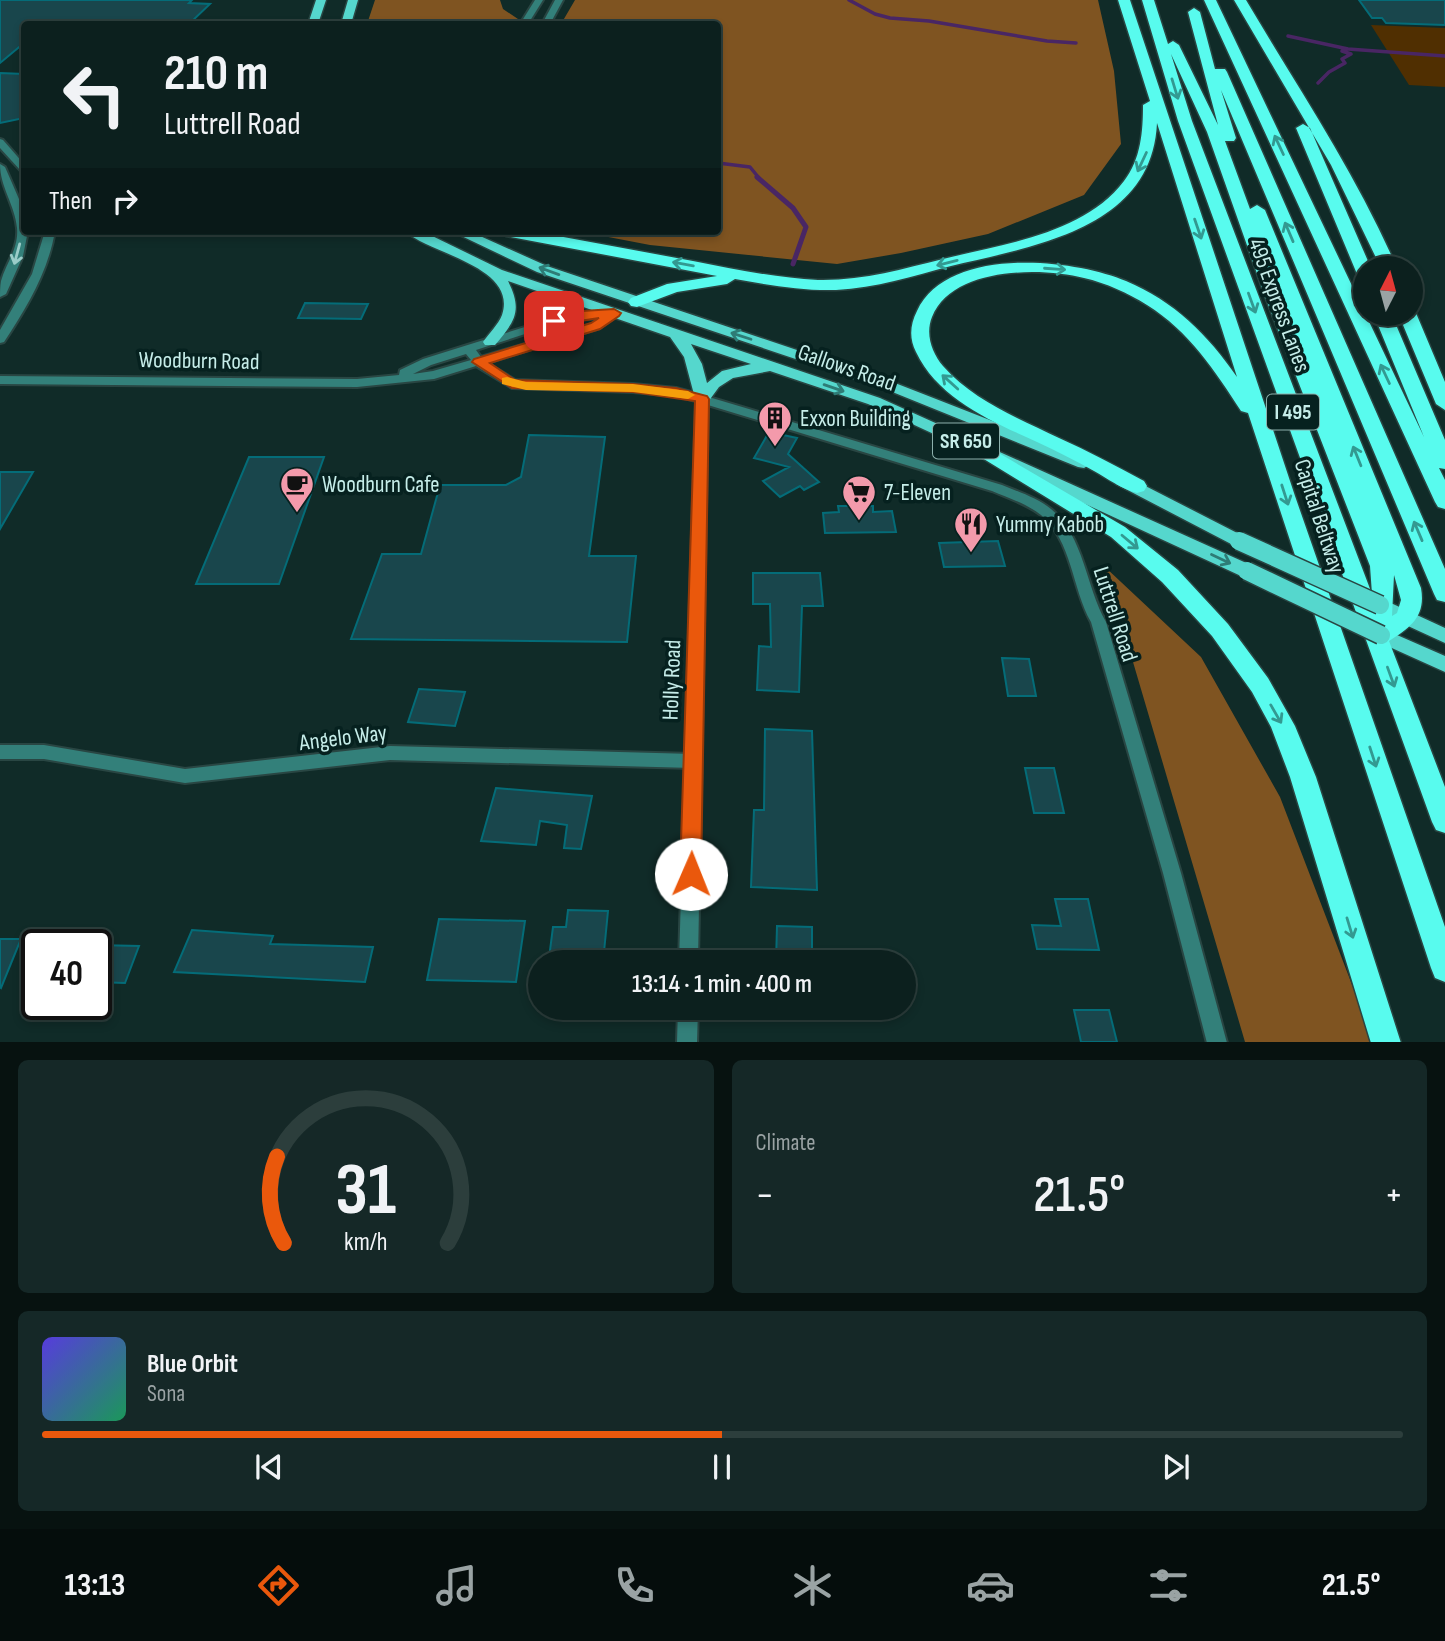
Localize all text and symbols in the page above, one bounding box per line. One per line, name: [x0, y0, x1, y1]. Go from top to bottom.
text: 210 m: [164, 45, 268, 104]
icon: left: [49, 49, 140, 140]
one-way arrow: [1170, 77, 1183, 99]
text: Luttrell Road: [164, 105, 301, 144]
one-way arrow: [1272, 135, 1285, 156]
one-way arrow: [1134, 151, 1148, 172]
icon: right: [106, 182, 144, 220]
text: Then: [49, 186, 92, 217]
one-way arrow: [1193, 218, 1205, 240]
one-way arrow: [1282, 222, 1295, 243]
street label: 495 Express Lanes: [1242, 235, 1316, 376]
one-way arrow: [10, 242, 23, 265]
north arrow: [1353, 256, 1423, 326]
map controls: [1353, 256, 1423, 326]
one-way arrow: [672, 257, 695, 270]
one-way arrow: [936, 257, 958, 270]
one-way arrow: [1043, 263, 1066, 276]
one-way arrow: [539, 264, 561, 276]
pin: [524, 291, 584, 351]
one-way arrow: [1247, 291, 1260, 313]
icon: arrive: [535, 302, 573, 340]
one-way arrow: [730, 329, 752, 342]
street label: Gallows Road: [794, 338, 899, 398]
street label: Woodburn Road: [138, 346, 260, 376]
one-way arrow: [1378, 364, 1391, 385]
one-way arrow: [941, 374, 959, 390]
one-way arrow: [822, 383, 844, 395]
road number: I 495: [1267, 394, 1319, 430]
building icon: Exxon Building: [756, 399, 794, 448]
place label: Exxon Building: [800, 405, 911, 433]
road number: SR 650: [933, 424, 999, 458]
one-way arrow: [1349, 446, 1362, 468]
street label: Capital Beltway: [1287, 456, 1351, 577]
cafe icon: Woodburn Cafe: [278, 465, 316, 514]
place label: Woodburn Cafe: [322, 471, 440, 499]
supermarket icon: 7-Eleven: [840, 473, 878, 522]
place label: 7-Eleven: [884, 479, 951, 507]
one-way arrow: [1279, 484, 1292, 506]
restaurant icon: Yummy Kabob: [952, 505, 990, 554]
place label: Yummy Kabob: [996, 511, 1104, 539]
one-way arrow: [1411, 521, 1424, 542]
one-way arrow: [1120, 534, 1138, 550]
one-way arrow: [1210, 553, 1231, 566]
street label: Luttrell Road: [1087, 563, 1144, 665]
street label: Holly Road: [657, 639, 687, 721]
one-way arrow: [1386, 665, 1398, 687]
one-way arrow: [1270, 703, 1283, 724]
street label: Angelo Way: [297, 719, 389, 757]
one-way arrow: [1367, 746, 1380, 768]
position arrow: [654, 837, 728, 911]
one-way arrow: [1345, 917, 1358, 939]
speed limit sign: 40: [21, 929, 112, 1020]
text: 13:14 · 1 min · 400 m: [632, 969, 812, 1000]
text: Climate: [756, 1129, 815, 1157]
text: 31: [335, 1147, 396, 1235]
text: 21.5°: [1033, 1164, 1125, 1227]
text: −: [756, 1173, 774, 1218]
text: +: [1384, 1173, 1403, 1218]
text: km/h: [344, 1226, 387, 1257]
text: Blue Orbit: [147, 1349, 238, 1380]
text: Sona: [147, 1380, 185, 1408]
icon: previous: [250, 1448, 288, 1486]
icon: pause: [703, 1448, 741, 1486]
icon: next: [1157, 1448, 1195, 1486]
icon: directions: [254, 1561, 303, 1610]
icon: music: [432, 1561, 481, 1610]
icon: phone: [610, 1561, 659, 1610]
icon: climate: [788, 1561, 837, 1610]
icon: car: [966, 1561, 1015, 1610]
icon: filters: [1144, 1561, 1193, 1610]
text: 13:13: [64, 1566, 125, 1605]
text: 21.5°: [1322, 1566, 1380, 1605]

